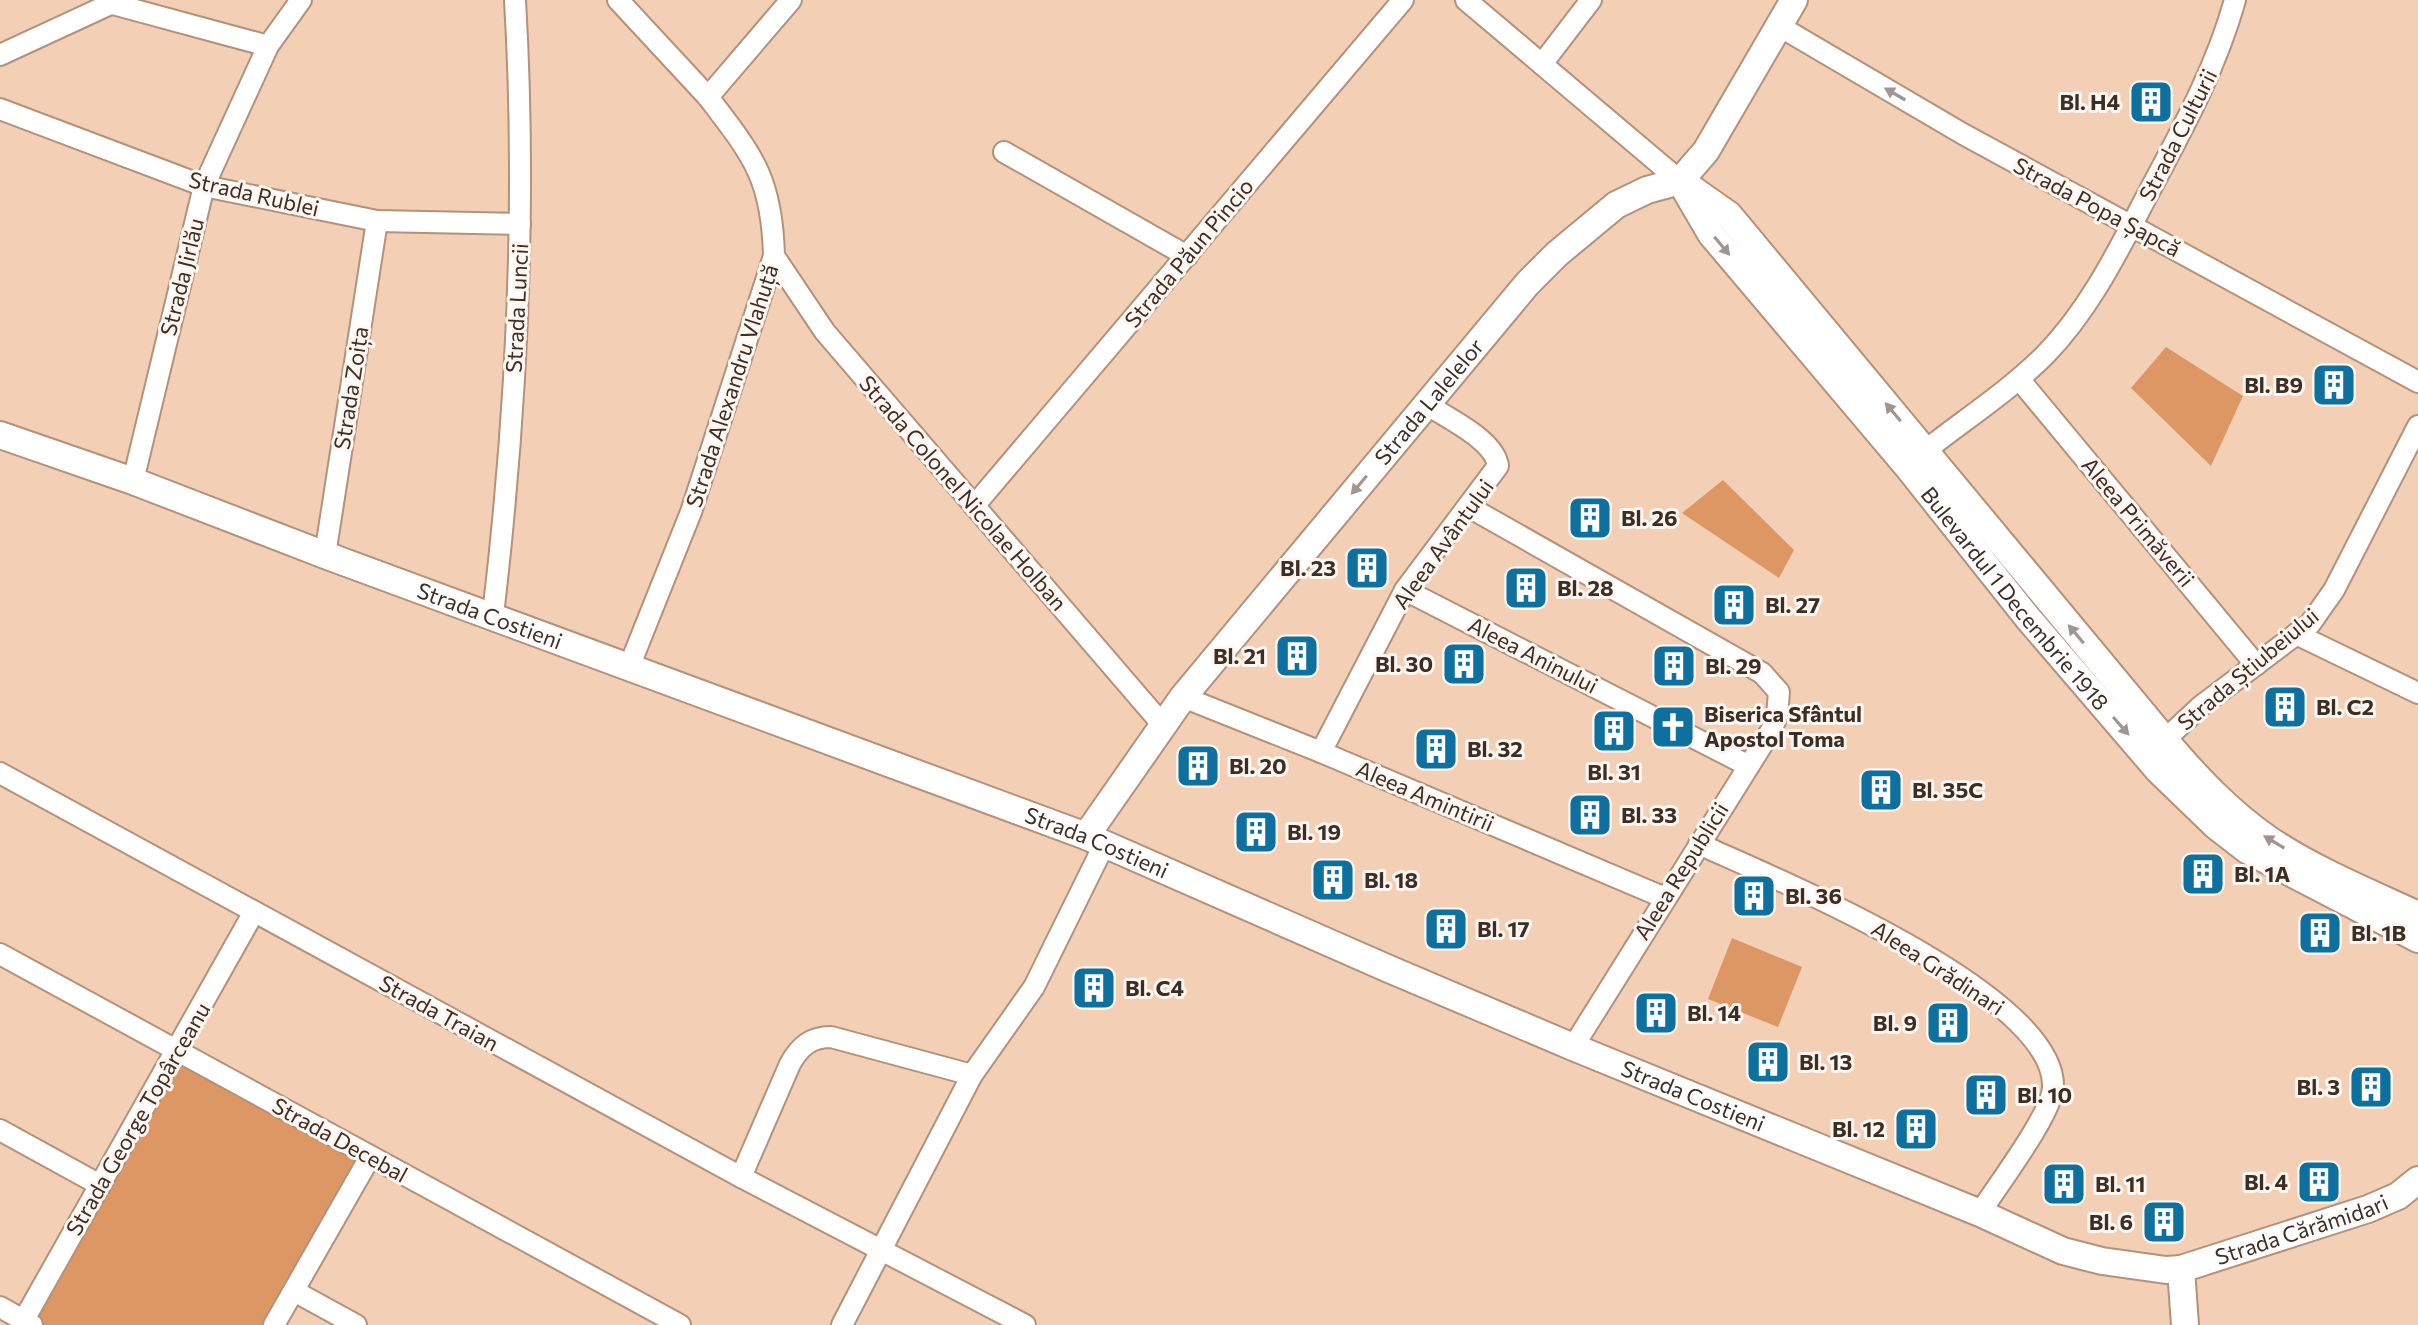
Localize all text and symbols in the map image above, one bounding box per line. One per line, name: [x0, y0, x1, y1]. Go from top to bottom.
street label: Strada Culturii: [2133, 64, 2222, 205]
building icon: Bl. H4: [2127, 78, 2175, 126]
one-way arrow: [1884, 88, 1906, 102]
place label: Bl. H4: [2059, 88, 2120, 115]
street label: Strada Popa Șapcă: [2009, 151, 2185, 263]
street label: Strada Rublei: [186, 165, 322, 222]
street label: Strada Păun Pincio: [1118, 173, 1259, 333]
street label: Strada Jirlău: [154, 215, 209, 339]
one-way arrow: [1713, 236, 1730, 256]
street label: Strada Luncii: [500, 242, 533, 374]
street label: Strada Alexandru Vlahuță: [679, 261, 785, 511]
street label: Strada Zoița: [327, 324, 375, 452]
street label: Strada Lalelelor: [1368, 332, 1489, 470]
building icon: Bl. B9: [2310, 361, 2358, 409]
street label: Strada Colonel Nicolae Holban: [854, 370, 1073, 616]
place label: Bl. B9: [2244, 371, 2303, 398]
one-way arrow: [1885, 402, 1902, 422]
street label: Aleea Primăverii: [2076, 451, 2200, 592]
street label: Aleea Avântului: [1386, 473, 1499, 614]
one-way arrow: [1351, 475, 1368, 495]
street label: Bulevardul 1 Decembrie 1918: [1916, 481, 2115, 716]
building icon: Bl. 26: [1566, 494, 1614, 542]
place label: Bl. 26: [1621, 504, 1678, 531]
building icon: Bl. 23: [1343, 544, 1391, 592]
place label: Bl. 23: [1280, 554, 1336, 581]
building icon: Bl. 28: [1502, 564, 1550, 612]
place label: Bl. 28: [1557, 574, 1614, 601]
street label: Strada Costieni: [413, 576, 566, 654]
building icon: Bl. 27: [1710, 581, 1758, 629]
place label: Bl. 27: [1765, 591, 1820, 618]
street label: Strada Știubeiului: [2172, 602, 2324, 736]
street label: Aleea Aninului: [1464, 610, 1602, 699]
one-way arrow: [2068, 624, 2085, 644]
building icon: Bl. 21: [1273, 632, 1321, 680]
building icon: Bl. 30: [1440, 640, 1488, 688]
place label: Bl. 21: [1213, 642, 1266, 669]
building icon: Bl. 29: [1650, 642, 1698, 690]
place label: Bl. 30: [1375, 650, 1433, 677]
place label: Bl. 29: [1705, 652, 1762, 679]
building icon: Bl. C2: [2261, 683, 2309, 731]
place label: Bl. C2: [2316, 693, 2374, 720]
place label: Biserica Sfântul Apostol Toma: [1704, 700, 1862, 752]
church icon: Biserica Sfântul Apostol Toma: [1649, 703, 1697, 751]
building icon: Bl. 31: [1590, 707, 1638, 755]
one-way arrow: [2112, 715, 2129, 735]
building icon: Bl. 32: [1412, 725, 1460, 773]
place label: Bl. 32: [1467, 735, 1523, 762]
building icon: Bl. 20: [1174, 742, 1222, 790]
place label: Bl. 20: [1229, 752, 1287, 779]
street label: Aleea Amintirii: [1352, 754, 1498, 837]
place label: Bl. 31: [1587, 758, 1641, 785]
building icon: Bl. 35C: [1857, 766, 1905, 814]
place label: Bl. 35C: [1912, 776, 1983, 803]
building icon: Bl. 33: [1566, 791, 1614, 839]
street label: Aleea Republicii: [1628, 797, 1734, 944]
street label: Strada Costieni: [1021, 801, 1173, 884]
place label: Bl. 33: [1621, 801, 1677, 828]
building icon: Bl. 19: [1232, 808, 1280, 856]
place label: Bl. 19: [1287, 818, 1341, 845]
one-way arrow: [2263, 835, 2285, 849]
building icon: Bl. 1A: [2179, 850, 2227, 898]
building icon: Bl. 18: [1309, 856, 1357, 904]
place label: Bl. 1A: [2234, 860, 2291, 887]
place label: Bl. 18: [1364, 866, 1418, 893]
building icon: Bl. 36: [1730, 872, 1778, 920]
place label: Bl. 36: [1785, 882, 1842, 909]
building icon: Bl. 17: [1422, 905, 1470, 953]
building icon: Bl. 1B: [2296, 909, 2344, 957]
place label: Bl. 17: [1477, 915, 1530, 942]
street label: Aleea Grădinari: [1867, 915, 2010, 1020]
place label: Bl. 1B: [2351, 919, 2406, 946]
building icon: Bl. C4: [1070, 964, 1118, 1012]
street label: Strada Traian: [375, 969, 504, 1056]
place label: Bl. C4: [1125, 974, 1184, 1001]
building icon: Bl. 14: [1632, 989, 1680, 1037]
street label: Strada George Topârceanu: [60, 997, 215, 1240]
place label: Bl. 14: [1687, 999, 1741, 1026]
building icon: Bl. 9: [1924, 999, 1972, 1047]
place label: Bl. 9: [1873, 1009, 1917, 1036]
building icon: Bl. 13: [1744, 1038, 1792, 1086]
place label: Bl. 13: [1799, 1048, 1852, 1075]
street label: Strada Costieni: [1617, 1054, 1769, 1137]
building icon: Bl. 3: [2347, 1063, 2395, 1111]
building icon: Bl. 10: [1962, 1071, 2010, 1119]
place label: Bl. 3: [2297, 1073, 2340, 1100]
place label: Bl. 10: [2017, 1081, 2072, 1108]
street label: Strada Decebal: [268, 1091, 413, 1188]
building icon: Bl. 12: [1892, 1105, 1940, 1153]
place label: Bl. 12: [1832, 1115, 1885, 1142]
building icon: Bl. 4: [2295, 1158, 2343, 1206]
building icon: Bl. 11: [2040, 1160, 2088, 1208]
place label: Bl. 4: [2244, 1168, 2288, 1195]
place label: Bl. 11: [2095, 1170, 2146, 1197]
street label: Strada Cărămidari: [2212, 1188, 2392, 1270]
building icon: Bl. 6: [2140, 1198, 2188, 1246]
place label: Bl. 6: [2089, 1208, 2133, 1235]

